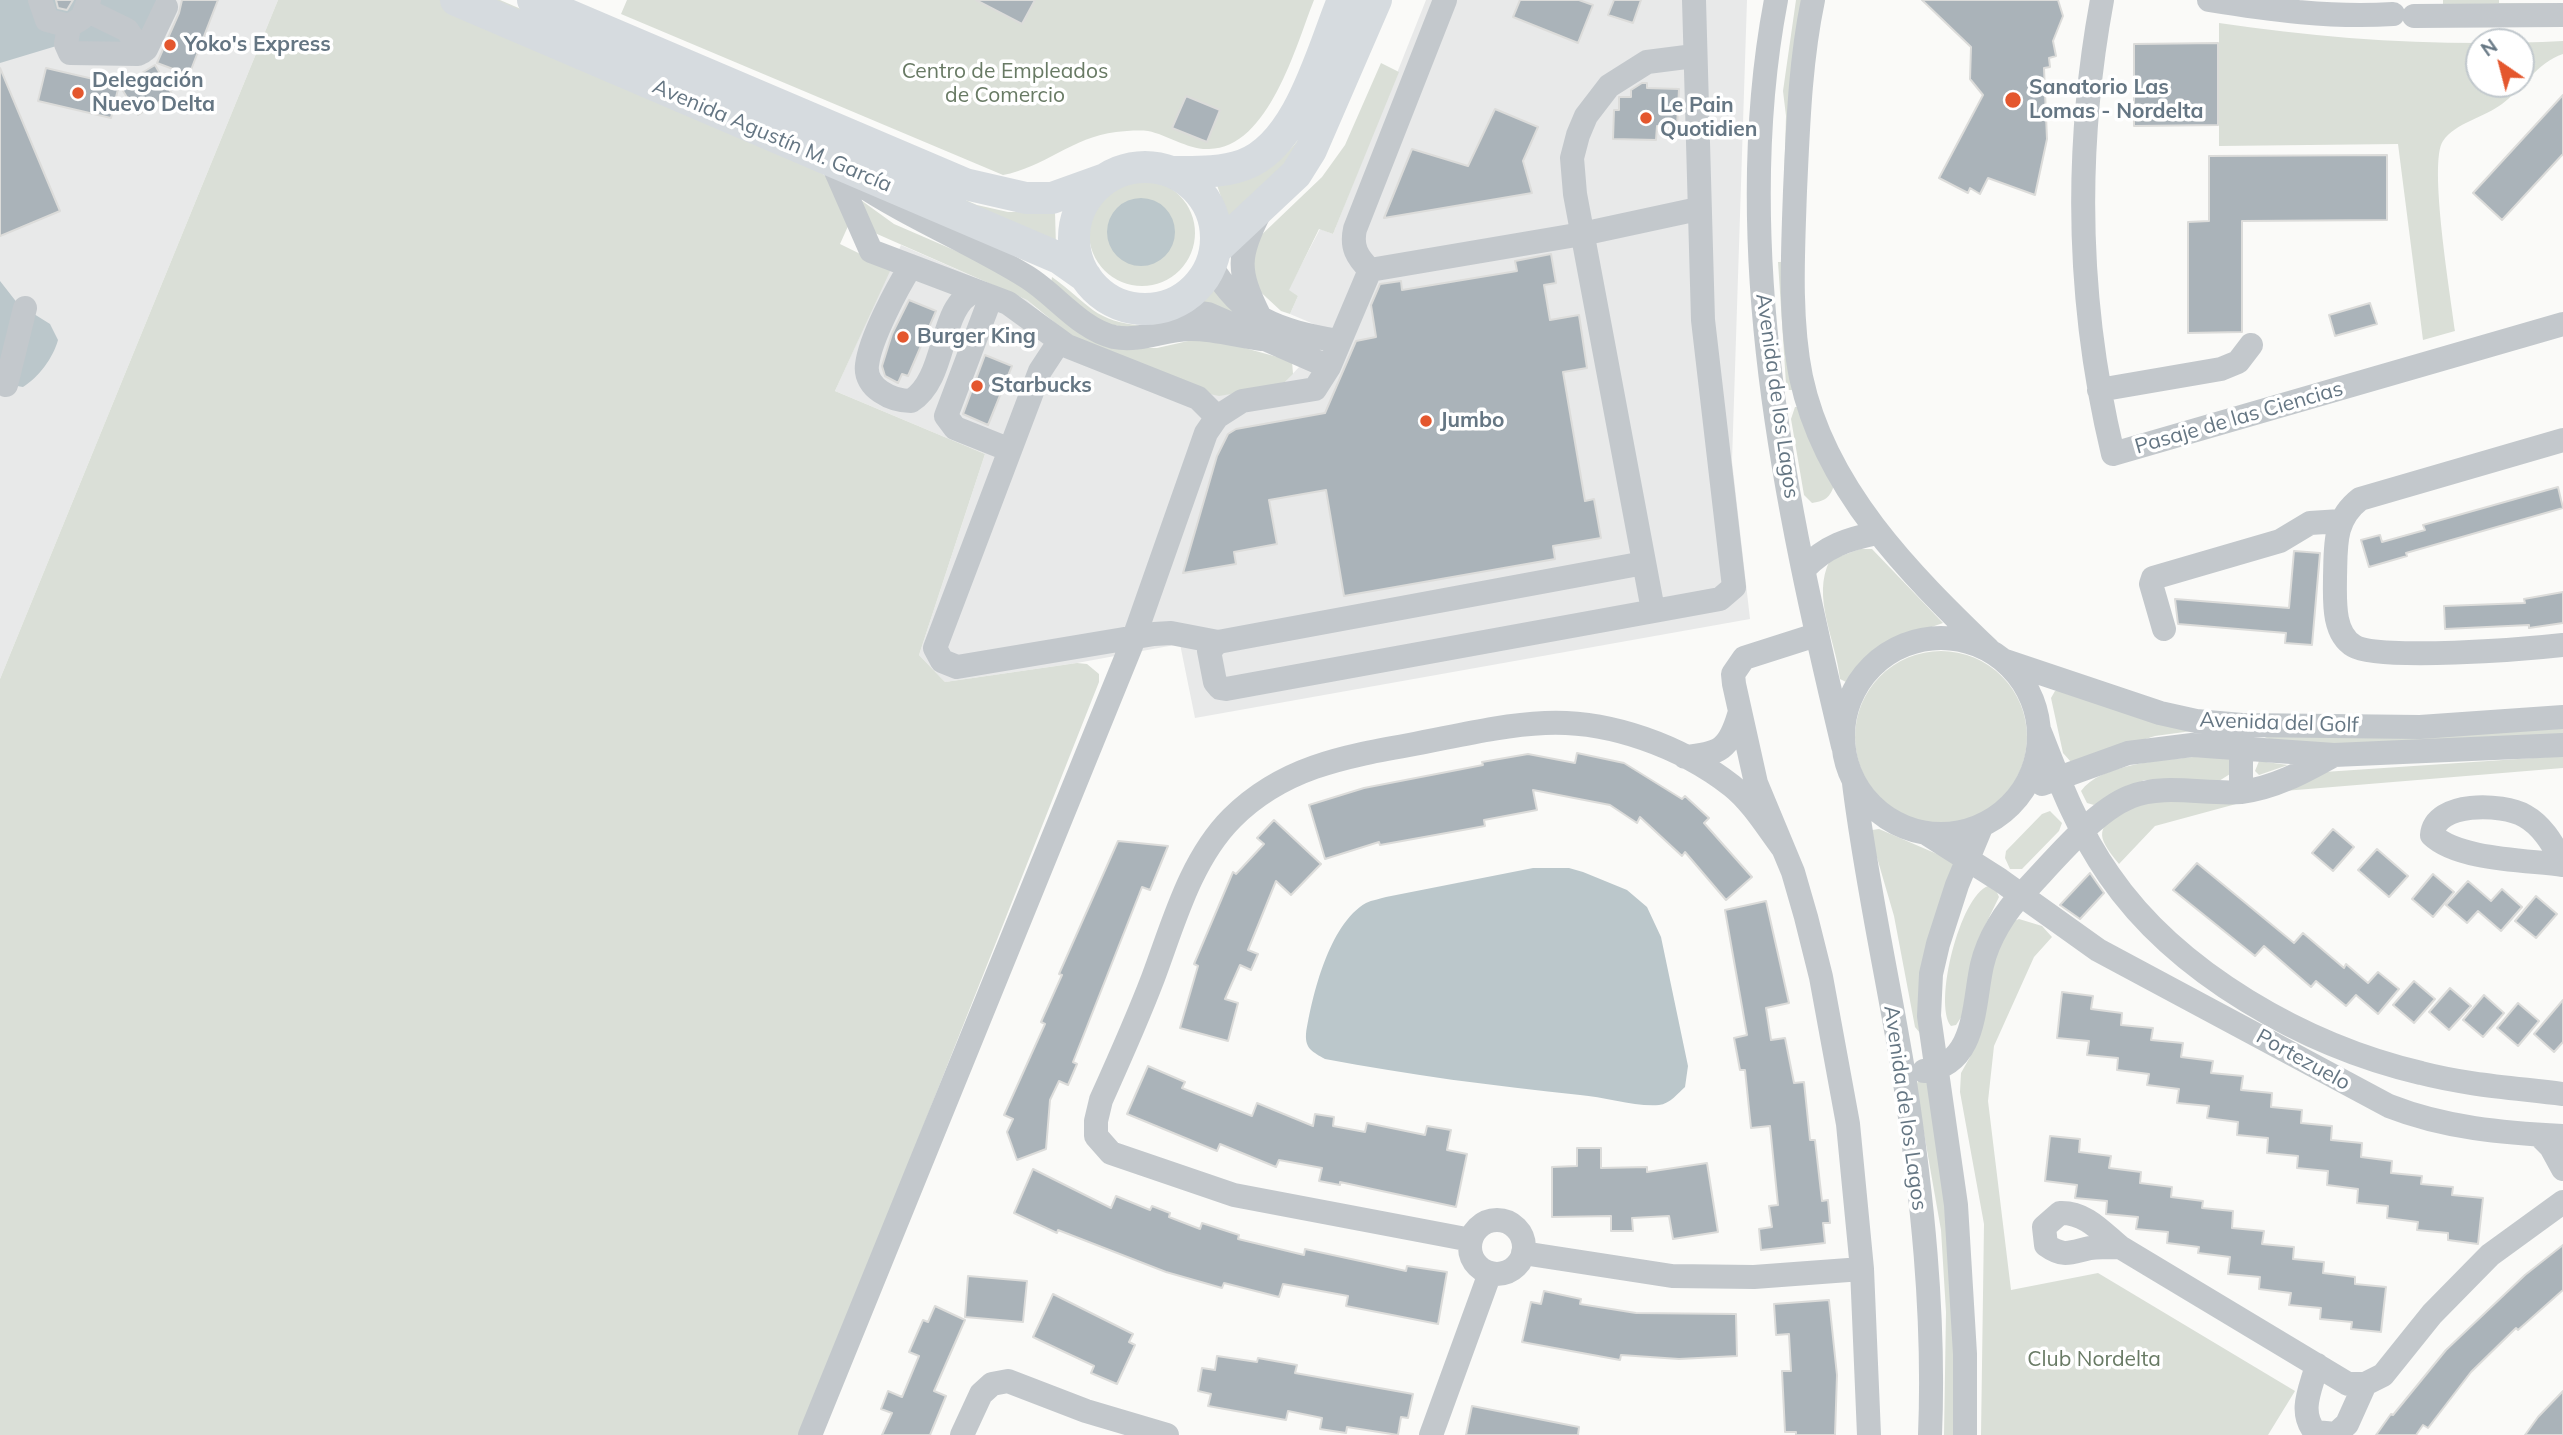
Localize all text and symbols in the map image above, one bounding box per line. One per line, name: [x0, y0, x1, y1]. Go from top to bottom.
north arrow: [2465, 28, 2535, 98]
place label: Yoko's Express: [184, 32, 331, 58]
text: N: [2476, 33, 2502, 61]
marker: Yoko's Express: [162, 37, 178, 53]
park label: Centro de Empleados de Comercio: [902, 59, 1108, 109]
place label: Delegación Nuevo Delta: [92, 68, 215, 118]
street label: Avenida Agustín M. García: [649, 74, 895, 198]
place label: Sanatorio Las Lomas - Nordelta: [2029, 75, 2204, 125]
marker: Delegación Nuevo Delta: [70, 85, 86, 101]
marker: Sanatorio Las Lomas - Nordelta: [2003, 90, 2023, 110]
place label: Le Pain Quotidien: [1660, 93, 1757, 143]
marker: Le Pain Quotidien: [1638, 110, 1654, 126]
street label: Avenida de los Lagos: [1750, 292, 1804, 500]
place label: Burger King: [917, 324, 1036, 350]
marker: Burger King: [895, 329, 911, 345]
place label: Starbucks: [991, 373, 1092, 399]
street label: Pasaje de las Ciencias: [2132, 376, 2346, 460]
marker: Starbucks: [969, 378, 985, 394]
place label: Jumbo: [1440, 408, 1504, 434]
marker: Jumbo: [1418, 413, 1434, 429]
street label: Avenida del Golf: [2199, 708, 2359, 738]
street label: Avenida de los Lagos: [1878, 1004, 1932, 1212]
street label: Portezuelo: [2252, 1024, 2354, 1096]
park label: Club Nordelta: [2027, 1347, 2161, 1373]

